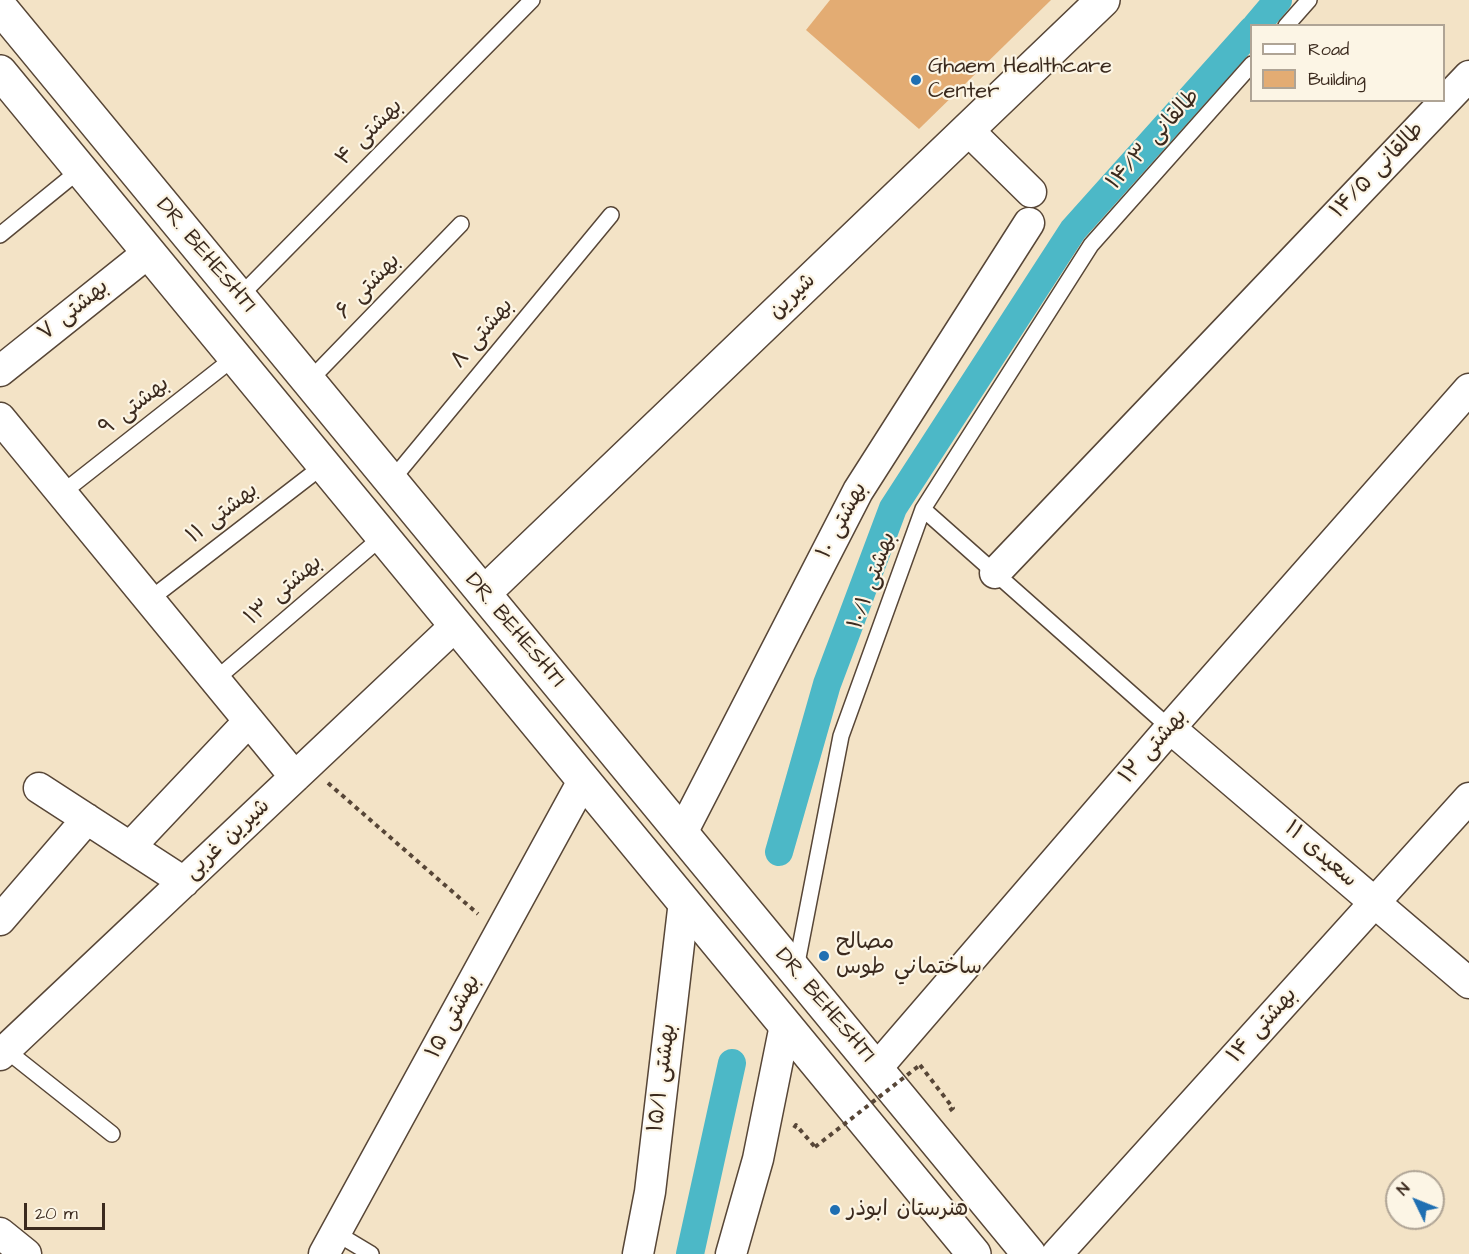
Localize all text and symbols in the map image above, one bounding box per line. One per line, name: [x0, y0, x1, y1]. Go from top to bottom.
legend: [1250, 24, 1445, 102]
text: Road: [1308, 37, 1349, 62]
place label: Ghaem Healthcare Center: [928, 54, 1112, 106]
text: Building: [1308, 67, 1366, 92]
marker: Ghaem Healthcare Center: [909, 73, 923, 87]
street label: طالقانی ۱۴/۳: [1102, 84, 1206, 196]
street label: بهشتی ۴: [331, 94, 409, 172]
street label: طالقانی ۱۴/۵: [1325, 117, 1431, 225]
street label: DR. BEHESHTI: [149, 193, 261, 319]
street label: بهشتی ۶: [331, 249, 407, 325]
street label: شیرین: [764, 268, 822, 326]
street label: بهشتی ۷: [33, 274, 115, 348]
street label: بهشتی ۸: [446, 294, 520, 374]
street label: بهشتی ۹: [95, 371, 175, 443]
street label: بهشتی ۱۱: [182, 478, 264, 550]
street label: بهشتی ۱۰: [812, 478, 874, 564]
street label: بهشتی ۱۰/۱: [843, 529, 903, 633]
street label: بهشتی ۱۳: [240, 550, 328, 632]
street label: DR. BEHESHTI: [458, 568, 570, 694]
street label: بهشتی ۱۲: [1114, 704, 1194, 790]
street label: شیرین غربی: [180, 794, 276, 886]
street label: سعیدی ۱۱: [1278, 816, 1362, 894]
place label: مصالح ساختماني طوس: [836, 930, 982, 981]
street label: DR. BEHESHTI: [768, 943, 880, 1069]
marker: مصالح ساختماني طوس: [817, 949, 831, 963]
street label: بهشتی ۱۵: [421, 971, 487, 1063]
street label: بهشتی ۱۴: [1222, 983, 1304, 1069]
street label: بهشتی ۱۵/۱: [643, 1022, 683, 1134]
north arrow: [1385, 1170, 1445, 1230]
text: N: [1392, 1178, 1415, 1200]
scale bar: [27, 1191, 108, 1229]
place label: هنرستان ابوذر: [847, 1197, 968, 1223]
text: 20 m: [35, 1201, 78, 1226]
marker: هنرستان ابوذر: [828, 1203, 842, 1217]

